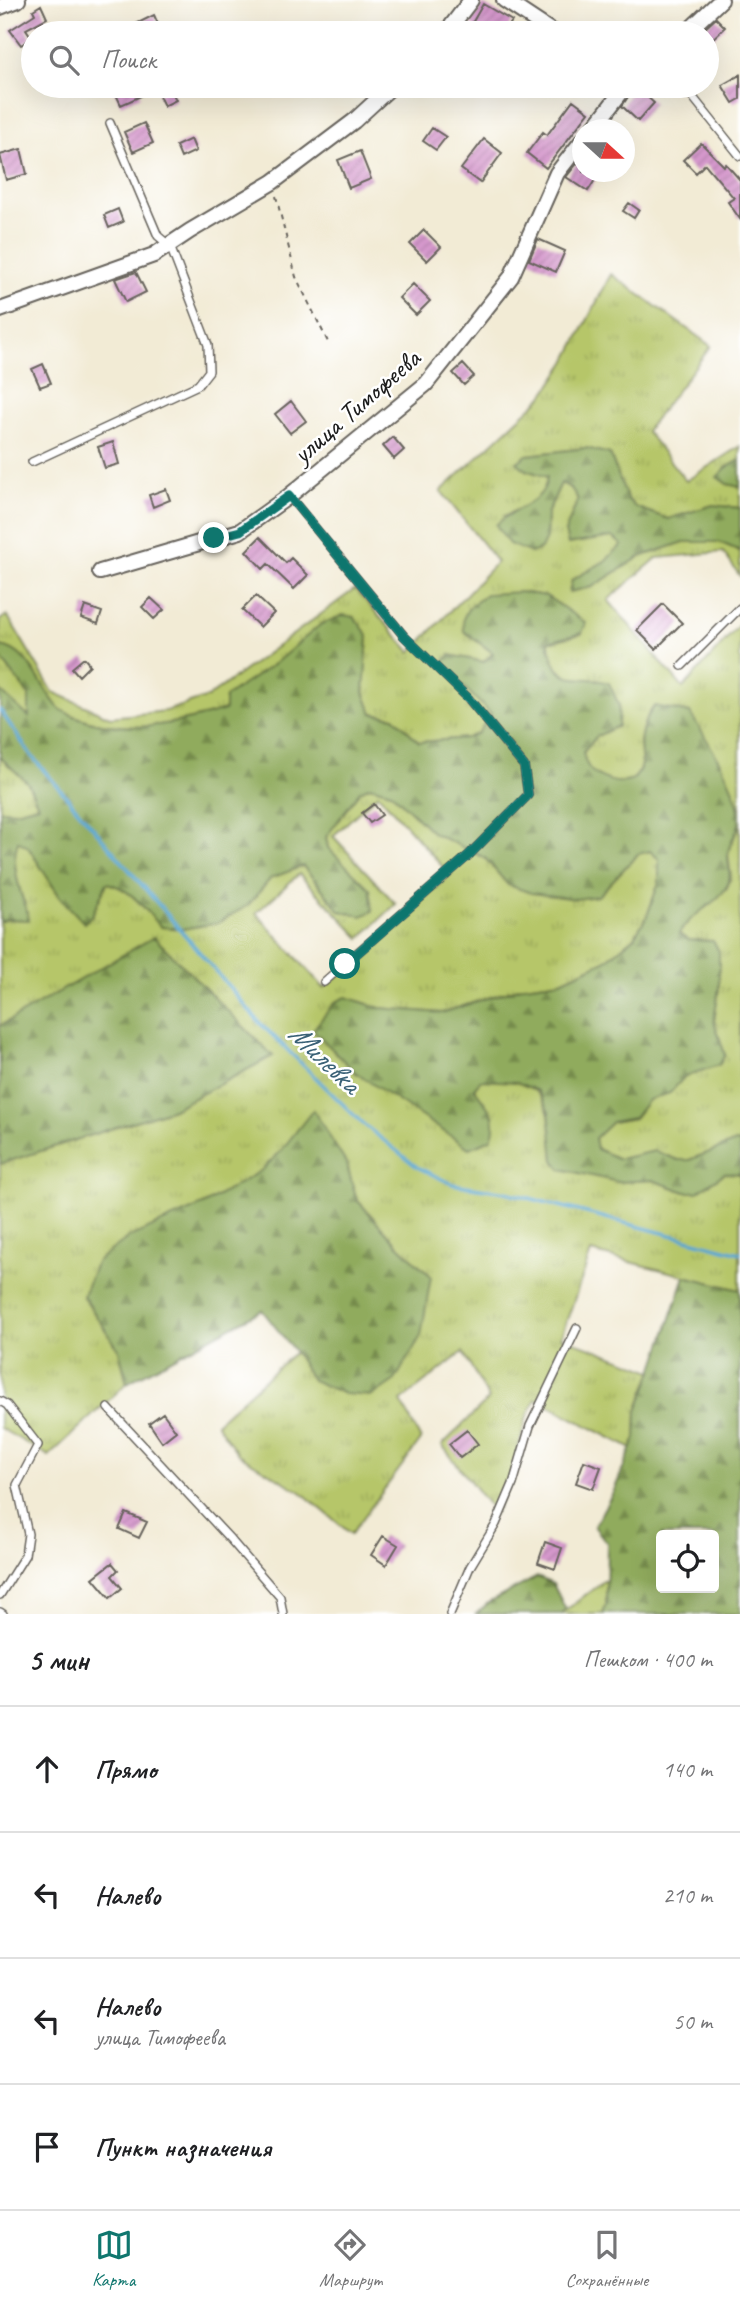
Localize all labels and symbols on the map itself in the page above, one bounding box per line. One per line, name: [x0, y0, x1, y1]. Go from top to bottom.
north arrow: [572, 119, 635, 182]
street label: улица Тимофеева: [283, 340, 428, 472]
route end: [198, 522, 229, 553]
route start: [329, 948, 360, 979]
water label: Милевка: [281, 1015, 372, 1104]

